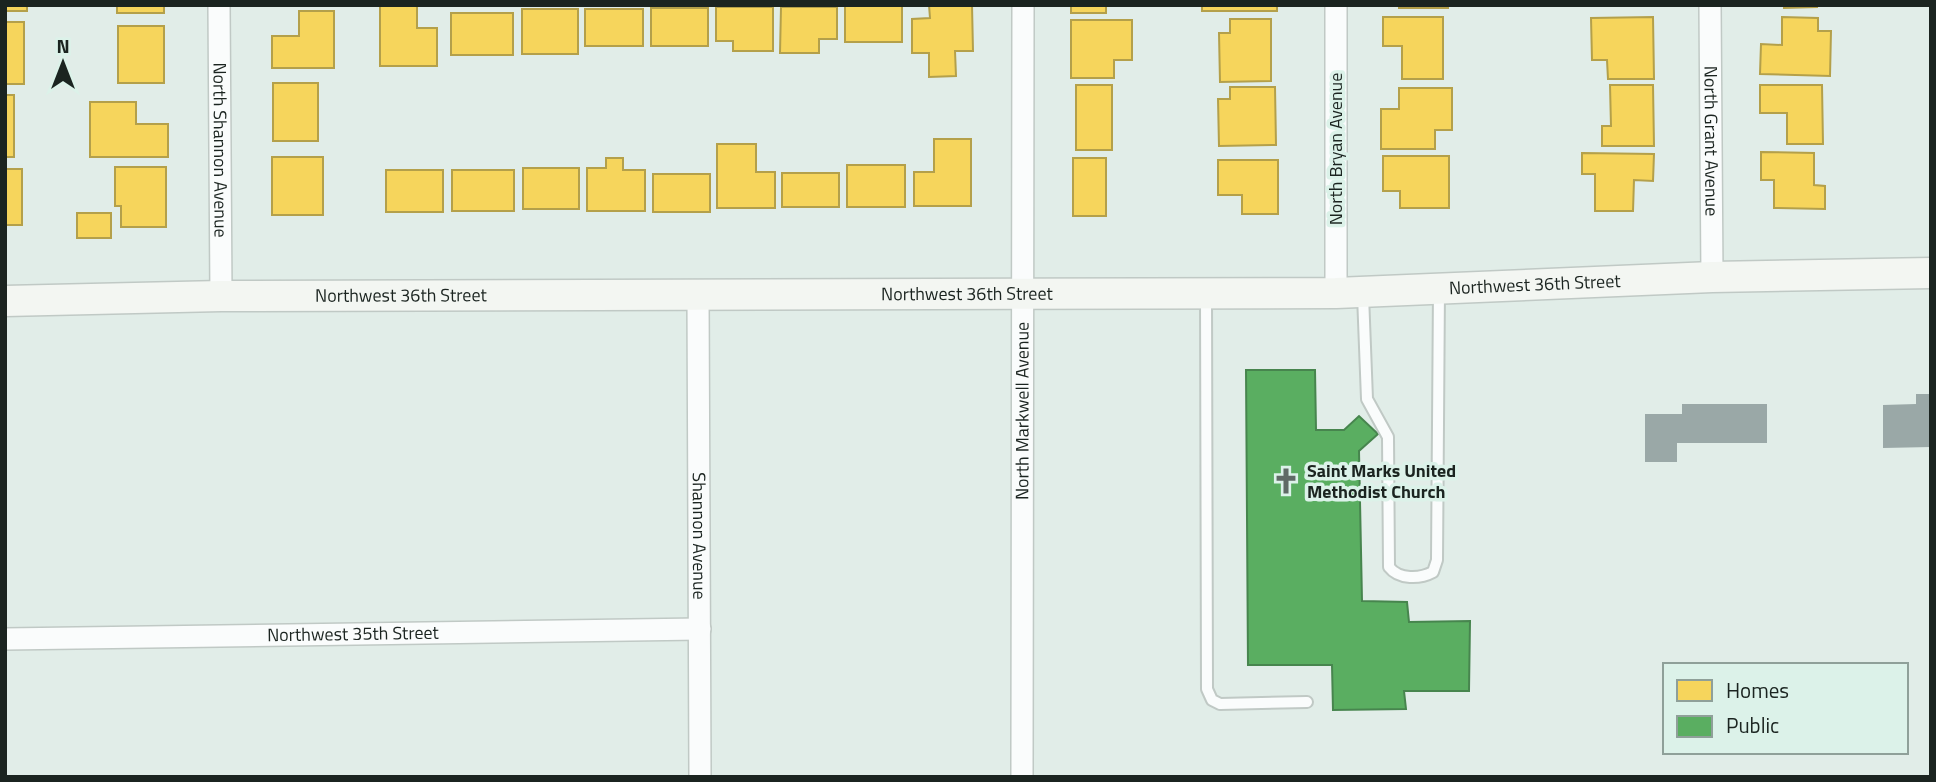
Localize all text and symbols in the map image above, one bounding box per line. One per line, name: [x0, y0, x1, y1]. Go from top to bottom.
north arrow: [28, 28, 98, 98]
text: N: [56, 31, 70, 60]
street label: North Shannon Avenue: [206, 62, 235, 238]
street label: North Grant Avenue: [1697, 66, 1726, 216]
street label: North Bryan Avenue: [1322, 73, 1349, 225]
street label: Northwest 36th Street: [1448, 267, 1622, 301]
street label: Northwest 36th Street: [881, 280, 1054, 307]
street label: Northwest 36th Street: [315, 281, 488, 309]
street label: North Markwell Avenue: [1008, 322, 1036, 500]
place label: Saint Marks United Methodist Church: [1307, 457, 1456, 505]
church icon: Saint Marks United Methodist Church: [1271, 466, 1301, 496]
street label: Shannon Avenue: [686, 472, 713, 600]
street label: Northwest 35th Street: [267, 619, 440, 648]
legend: [1663, 663, 1908, 754]
text: Homes: [1726, 674, 1789, 706]
text: Public: [1726, 709, 1779, 741]

